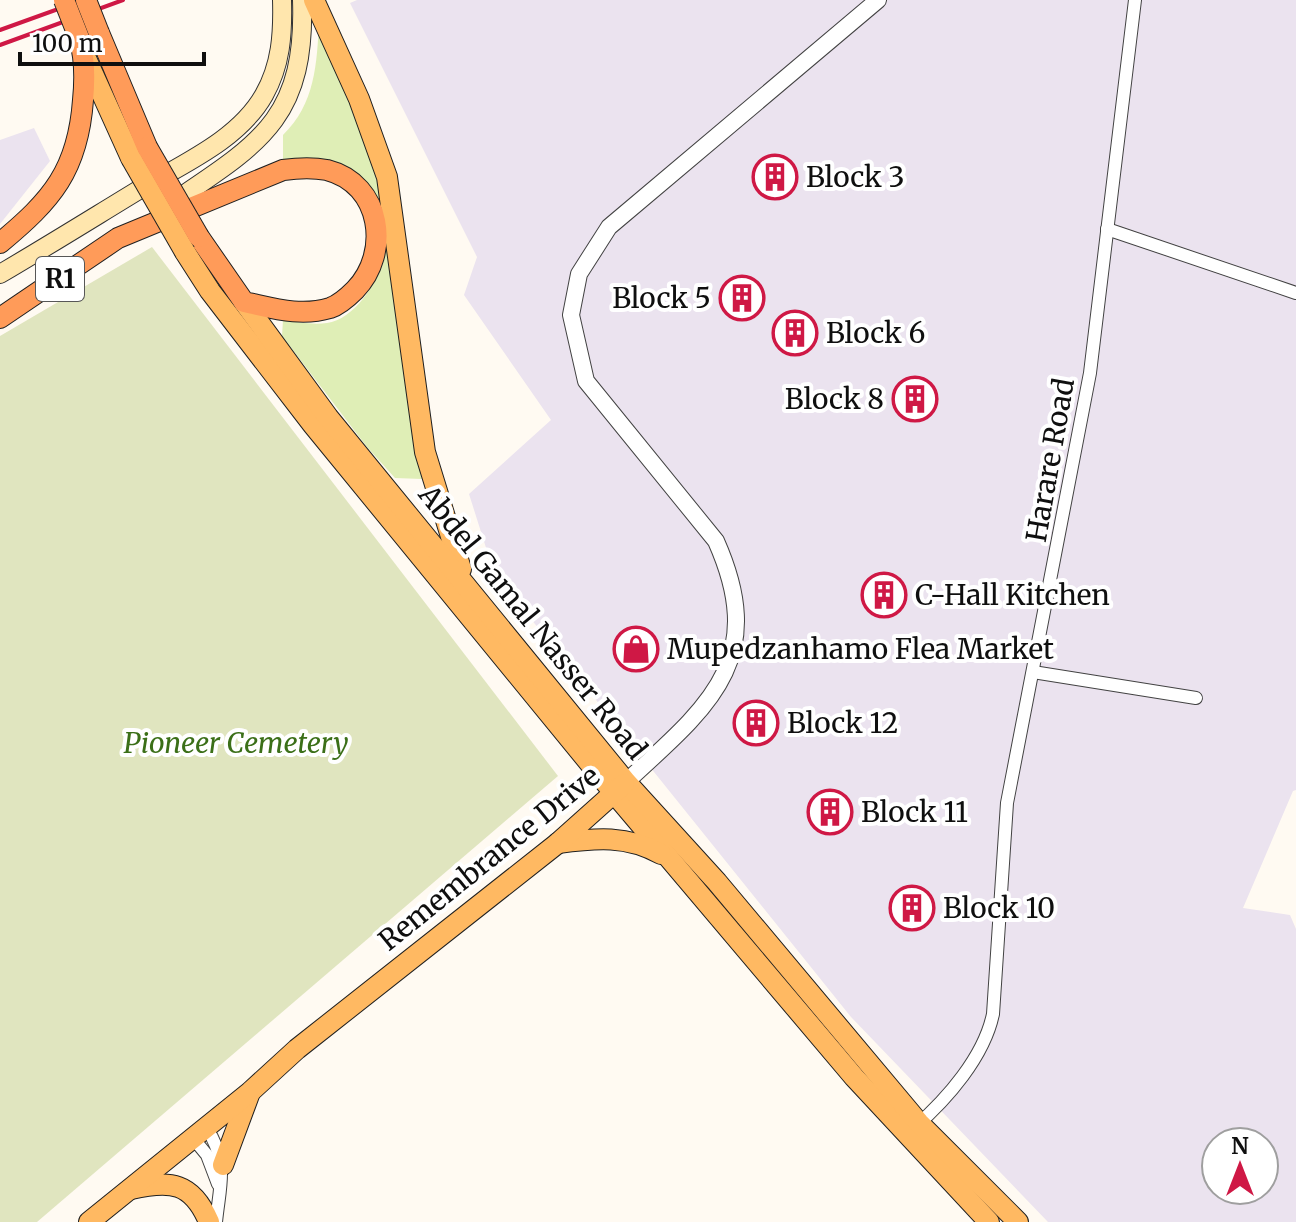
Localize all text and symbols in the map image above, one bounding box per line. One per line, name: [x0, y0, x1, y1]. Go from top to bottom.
scale bar: [20, 16, 204, 66]
text: 100 m: [32, 28, 103, 59]
building icon: Block 3: [751, 153, 799, 201]
place label: Block 3: [806, 159, 905, 195]
road number: R1: [36, 257, 84, 301]
building icon: Block 5: [718, 274, 766, 322]
place label: Block 5: [612, 280, 711, 316]
building icon: Block 6: [771, 309, 819, 357]
place label: Block 6: [826, 315, 925, 351]
building icon: Block 8: [891, 375, 939, 423]
street label: Harare Road: [1018, 375, 1082, 545]
place label: Block 8: [785, 381, 884, 417]
street label: Abdel Gamal Nasser Road: [410, 477, 655, 767]
building icon: C-Hall Kitchen: [860, 571, 908, 619]
place label: C-Hall Kitchen: [915, 577, 1110, 613]
shop icon: Mupedzanhamo Flea Market: [612, 625, 660, 673]
place label: Mupedzanhamo Flea Market: [667, 631, 1054, 667]
building icon: Block 12: [732, 699, 780, 747]
place label: Block 12: [787, 705, 898, 741]
park label: Pioneer Cemetery: [124, 725, 348, 761]
street label: Remembrance Drive: [371, 758, 607, 958]
building icon: Block 11: [806, 788, 854, 836]
place label: Block 11: [861, 794, 968, 830]
building icon: Block 10: [888, 884, 936, 932]
place label: Block 10: [943, 890, 1055, 926]
north arrow: [1200, 1126, 1280, 1206]
text: N: [1231, 1132, 1249, 1160]

